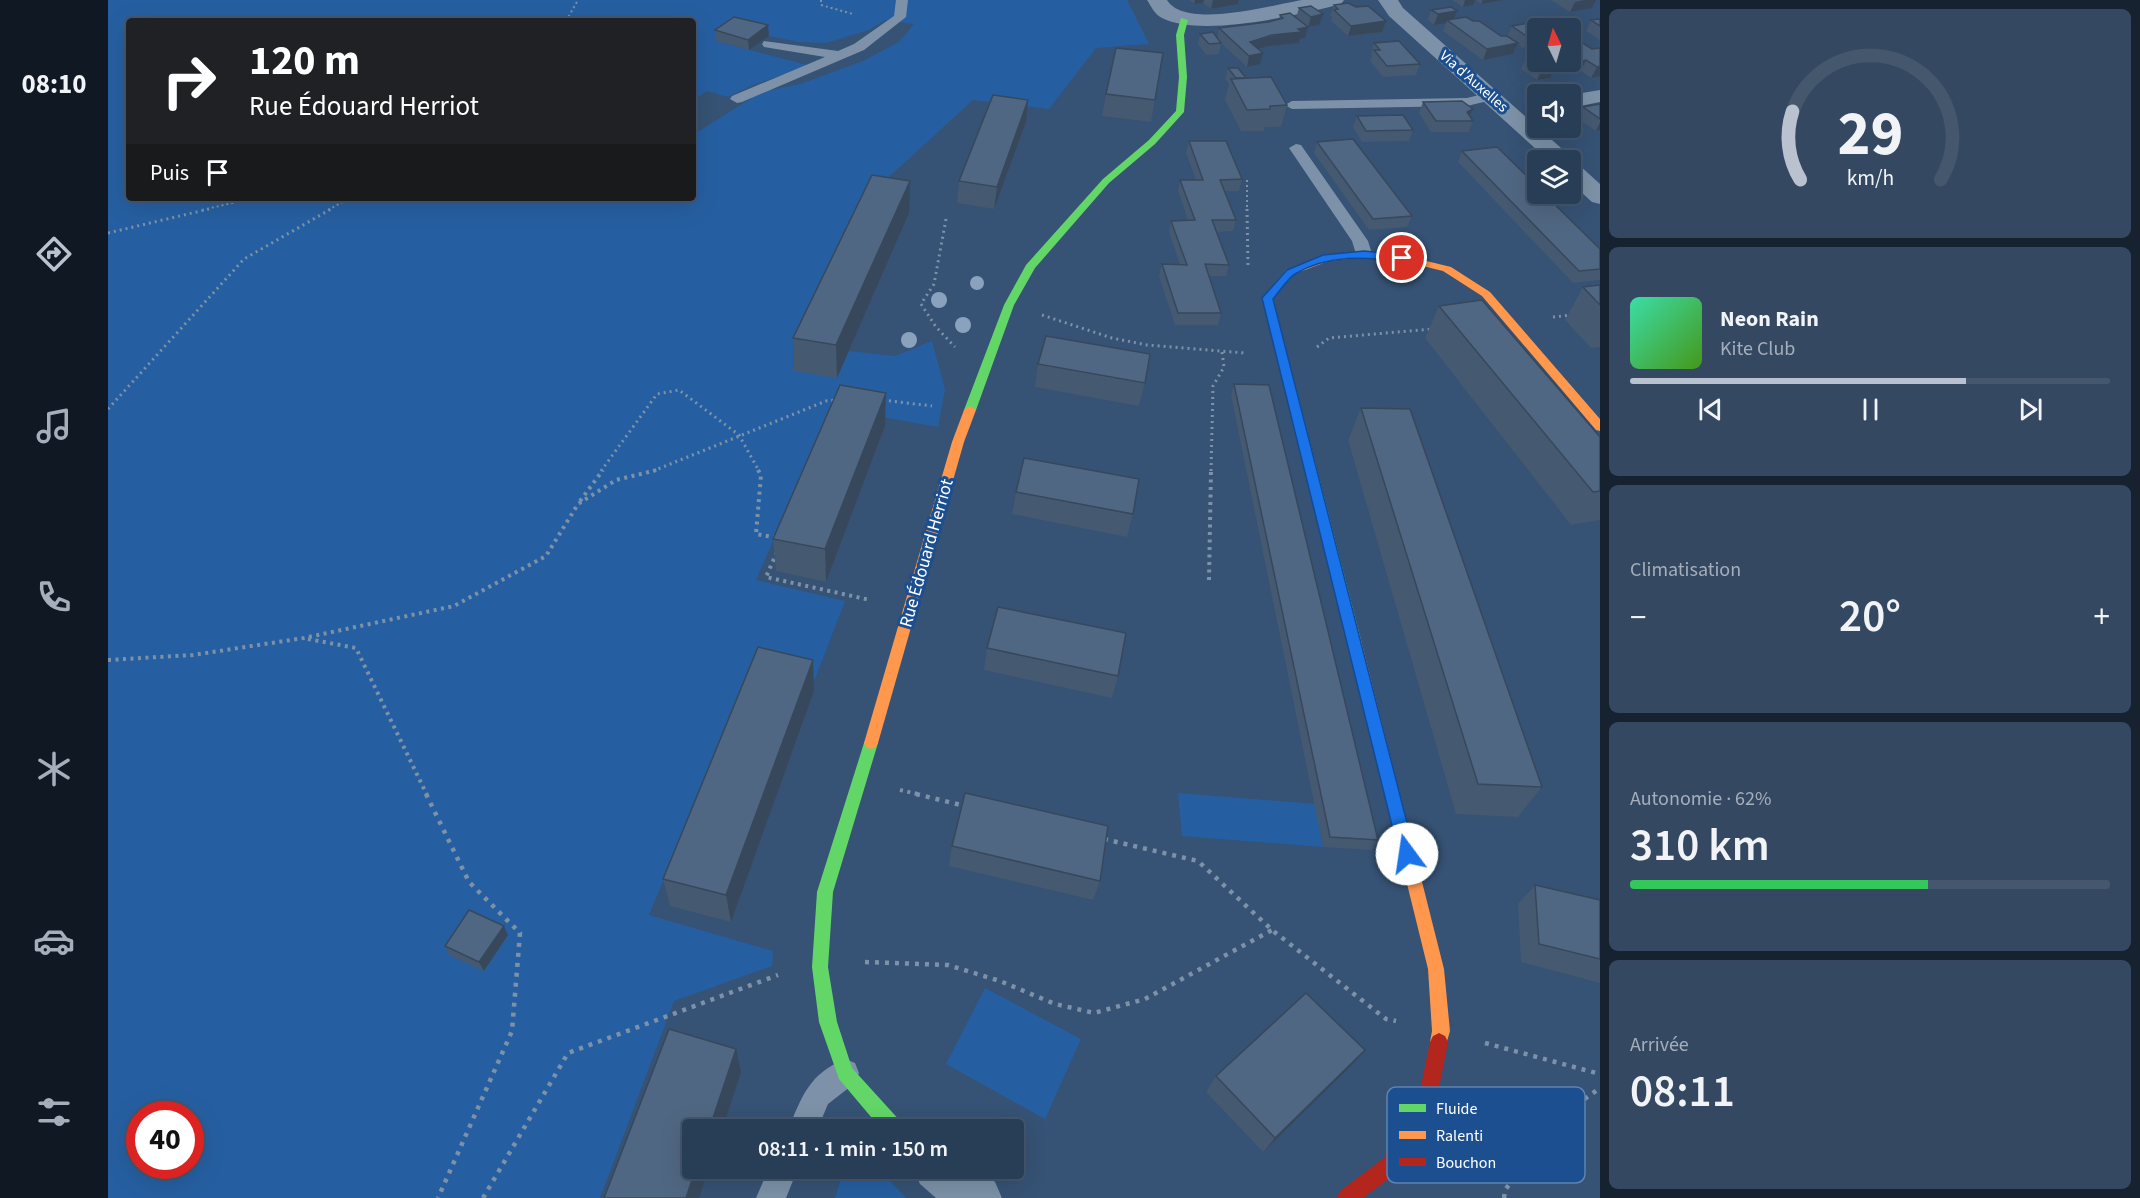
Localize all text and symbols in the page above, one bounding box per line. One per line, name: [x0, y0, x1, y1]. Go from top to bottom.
north arrow: [1527, 18, 1581, 72]
map controls: [1527, 18, 1581, 204]
text: 120 m: [249, 31, 360, 91]
icon: right: [150, 42, 228, 120]
street label: Via d'Auxelles: [1435, 46, 1513, 117]
text: 08:10: [21, 65, 87, 104]
button: sound: [1527, 84, 1581, 138]
text: Rue Édouard Herriot: [249, 87, 479, 126]
text: 29: [1837, 91, 1903, 180]
button: layers: [1527, 150, 1581, 204]
icon: arrive: [201, 156, 234, 189]
text: Puis: [150, 157, 189, 189]
text: km/h: [1846, 164, 1894, 195]
pin: [1376, 232, 1427, 283]
icon: directions: [33, 233, 75, 275]
icon: arrive: [1385, 241, 1418, 274]
text: Neon Rain: [1720, 303, 1819, 335]
text: Kite Club: [1720, 335, 1795, 363]
icon: previous: [1694, 393, 1727, 426]
icon: pause: [1854, 393, 1887, 426]
icon: next: [2014, 393, 2047, 426]
icon: music: [33, 405, 75, 447]
street label: Rue Édouard Herriot: [893, 476, 960, 630]
text: Climatisation: [1630, 556, 1741, 584]
icon: phone: [33, 576, 75, 618]
text: 20°: [1839, 585, 1901, 649]
text: −: [1630, 594, 1646, 641]
text: +: [2094, 594, 2110, 641]
icon: climate: [33, 748, 75, 790]
text: Autonomie · 62%: [1630, 785, 1771, 813]
text: 310 km: [1630, 814, 1770, 878]
position arrow: [1375, 822, 1439, 886]
icon: car: [33, 920, 75, 962]
text: Arrivée: [1630, 1031, 1689, 1059]
text: 08:11: [1630, 1060, 1735, 1124]
legend: [1387, 1087, 1585, 1183]
icon: filters: [33, 1091, 75, 1133]
text: Fluide: [1436, 1098, 1478, 1120]
speed limit sign: 40: [126, 1101, 204, 1179]
text: Ralenti: [1436, 1125, 1483, 1147]
text: 08:11 · 1 min · 150 m: [758, 1133, 948, 1165]
text: Bouchon: [1436, 1152, 1496, 1174]

